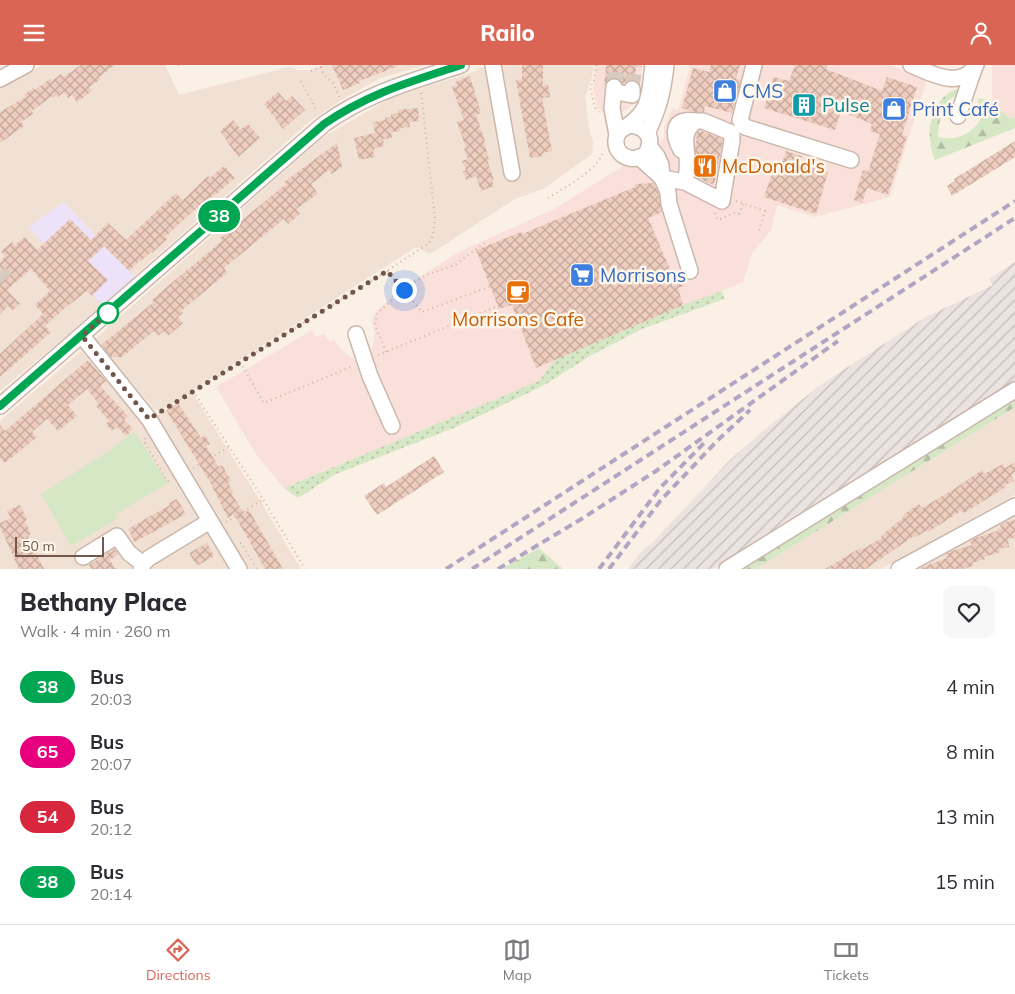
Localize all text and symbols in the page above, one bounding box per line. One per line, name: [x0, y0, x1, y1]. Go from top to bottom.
icon: menu: [20, 19, 48, 47]
text: Railo: [480, 19, 535, 47]
icon: person: [967, 19, 995, 47]
shop icon: CMS: [712, 78, 738, 104]
place label: CMS: [742, 79, 783, 103]
building icon: Pulse: [791, 92, 817, 118]
place label: Pulse: [822, 93, 870, 117]
shop icon: Print Café: [881, 96, 907, 122]
place label: Print Café: [912, 97, 999, 121]
restaurant icon: McDonald's: [692, 153, 718, 179]
place label: McDonald's: [722, 154, 825, 178]
line badge: 38: [196, 200, 242, 232]
text: 38: [208, 204, 230, 227]
supermarket icon: Morrisons: [569, 262, 595, 288]
place label: Morrisons: [600, 263, 686, 287]
your location: [392, 278, 417, 303]
cafe icon: Morrisons Cafe: [505, 279, 531, 305]
unlabelled marker: [97, 302, 119, 324]
place label: Morrisons Cafe: [452, 307, 584, 331]
scale bar: [15, 534, 104, 557]
text: 50 m: [22, 537, 55, 555]
button: heart: [943, 586, 995, 638]
text: Bethany Place: [20, 587, 187, 617]
text: Walk · 4 min · 260 m: [20, 621, 171, 641]
text: Bus: [90, 665, 124, 689]
text: 38: [37, 675, 58, 698]
text: 4 min: [946, 675, 995, 699]
text: 20:03: [90, 689, 132, 709]
text: Bus: [90, 730, 124, 754]
text: 65: [37, 740, 58, 763]
text: 8 min: [946, 740, 995, 764]
text: 20:07: [90, 754, 132, 774]
text: Bus: [90, 795, 124, 819]
text: 54: [37, 805, 58, 828]
text: 13 min: [935, 805, 995, 829]
text: 20:12: [90, 819, 132, 839]
text: Bus: [90, 860, 124, 884]
text: 38: [37, 870, 58, 893]
text: 15 min: [935, 870, 995, 894]
text: 20:14: [90, 884, 132, 904]
tab: Directions: [146, 936, 211, 984]
tab: Map: [503, 936, 532, 984]
tab: Tickets: [824, 936, 869, 984]

